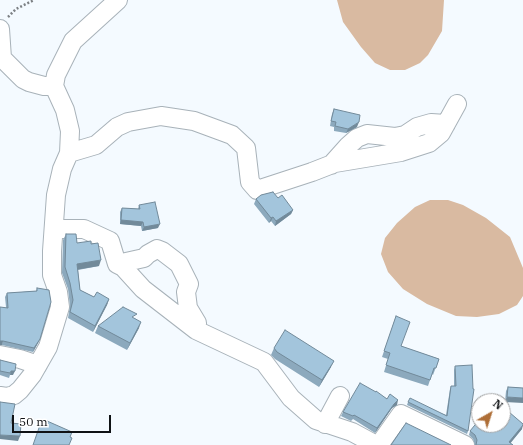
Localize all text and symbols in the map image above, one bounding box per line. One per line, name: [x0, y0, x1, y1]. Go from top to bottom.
north arrow: [471, 393, 511, 433]
text: N: [490, 396, 506, 413]
scale bar: [14, 407, 113, 433]
text: 50 m: [19, 414, 48, 429]

